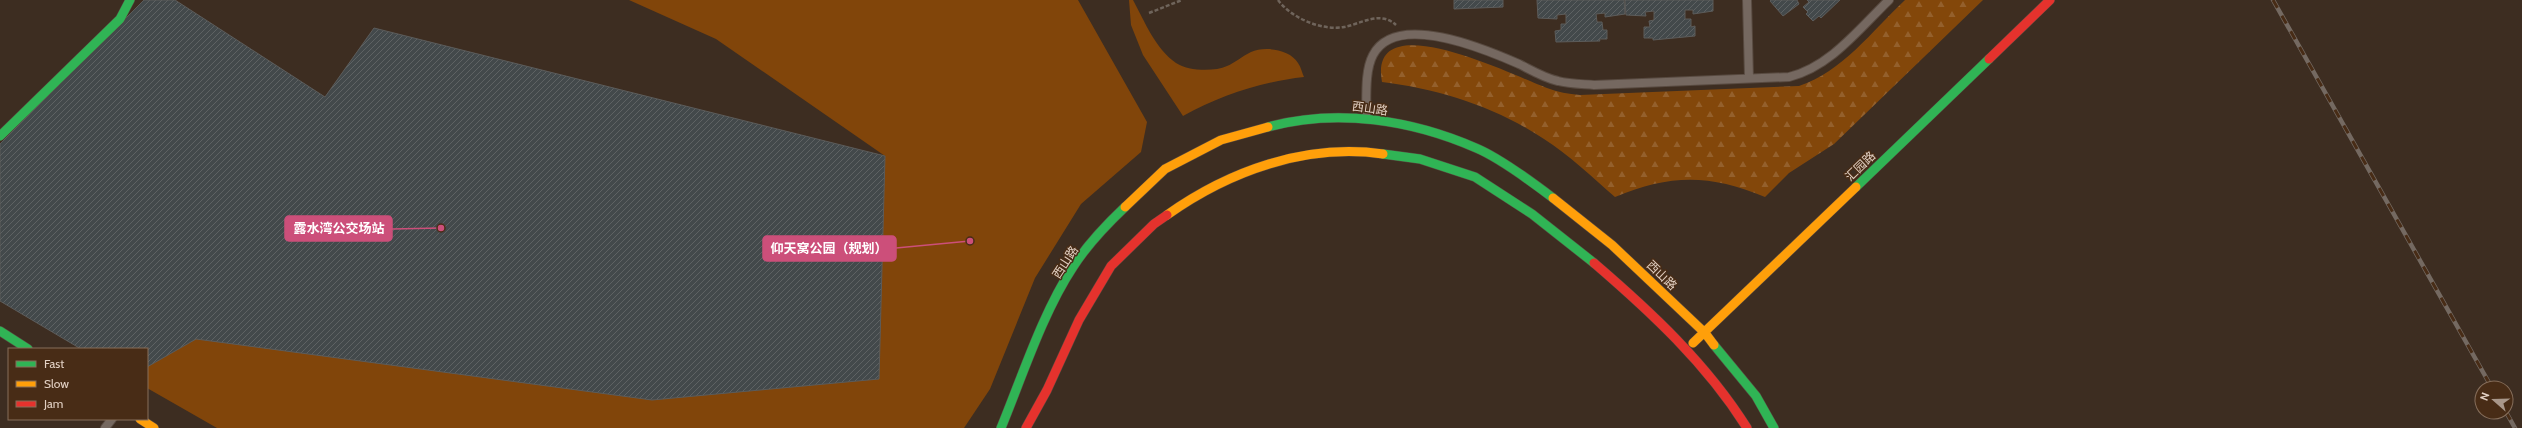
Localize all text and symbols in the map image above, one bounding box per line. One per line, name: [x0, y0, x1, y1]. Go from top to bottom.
street label: 西山路: [1351, 98, 1389, 118]
street label: 汇园路: [1842, 148, 1878, 184]
callout: 露水湾公交场站: [285, 216, 392, 241]
text: 露水湾公交场站: [293, 220, 385, 236]
callout: 仰天窝公园（规划）: [763, 236, 896, 261]
text: 仰天窝公园（规划）: [770, 240, 888, 256]
street label: 西山路: [1049, 243, 1081, 281]
street label: 西山路: [1644, 257, 1680, 293]
legend: [8, 348, 148, 420]
text: Fast: [44, 356, 64, 371]
text: Slow: [44, 376, 69, 391]
north arrow: [2474, 380, 2514, 420]
text: N: [2477, 391, 2493, 403]
text: Jam: [43, 396, 63, 411]

